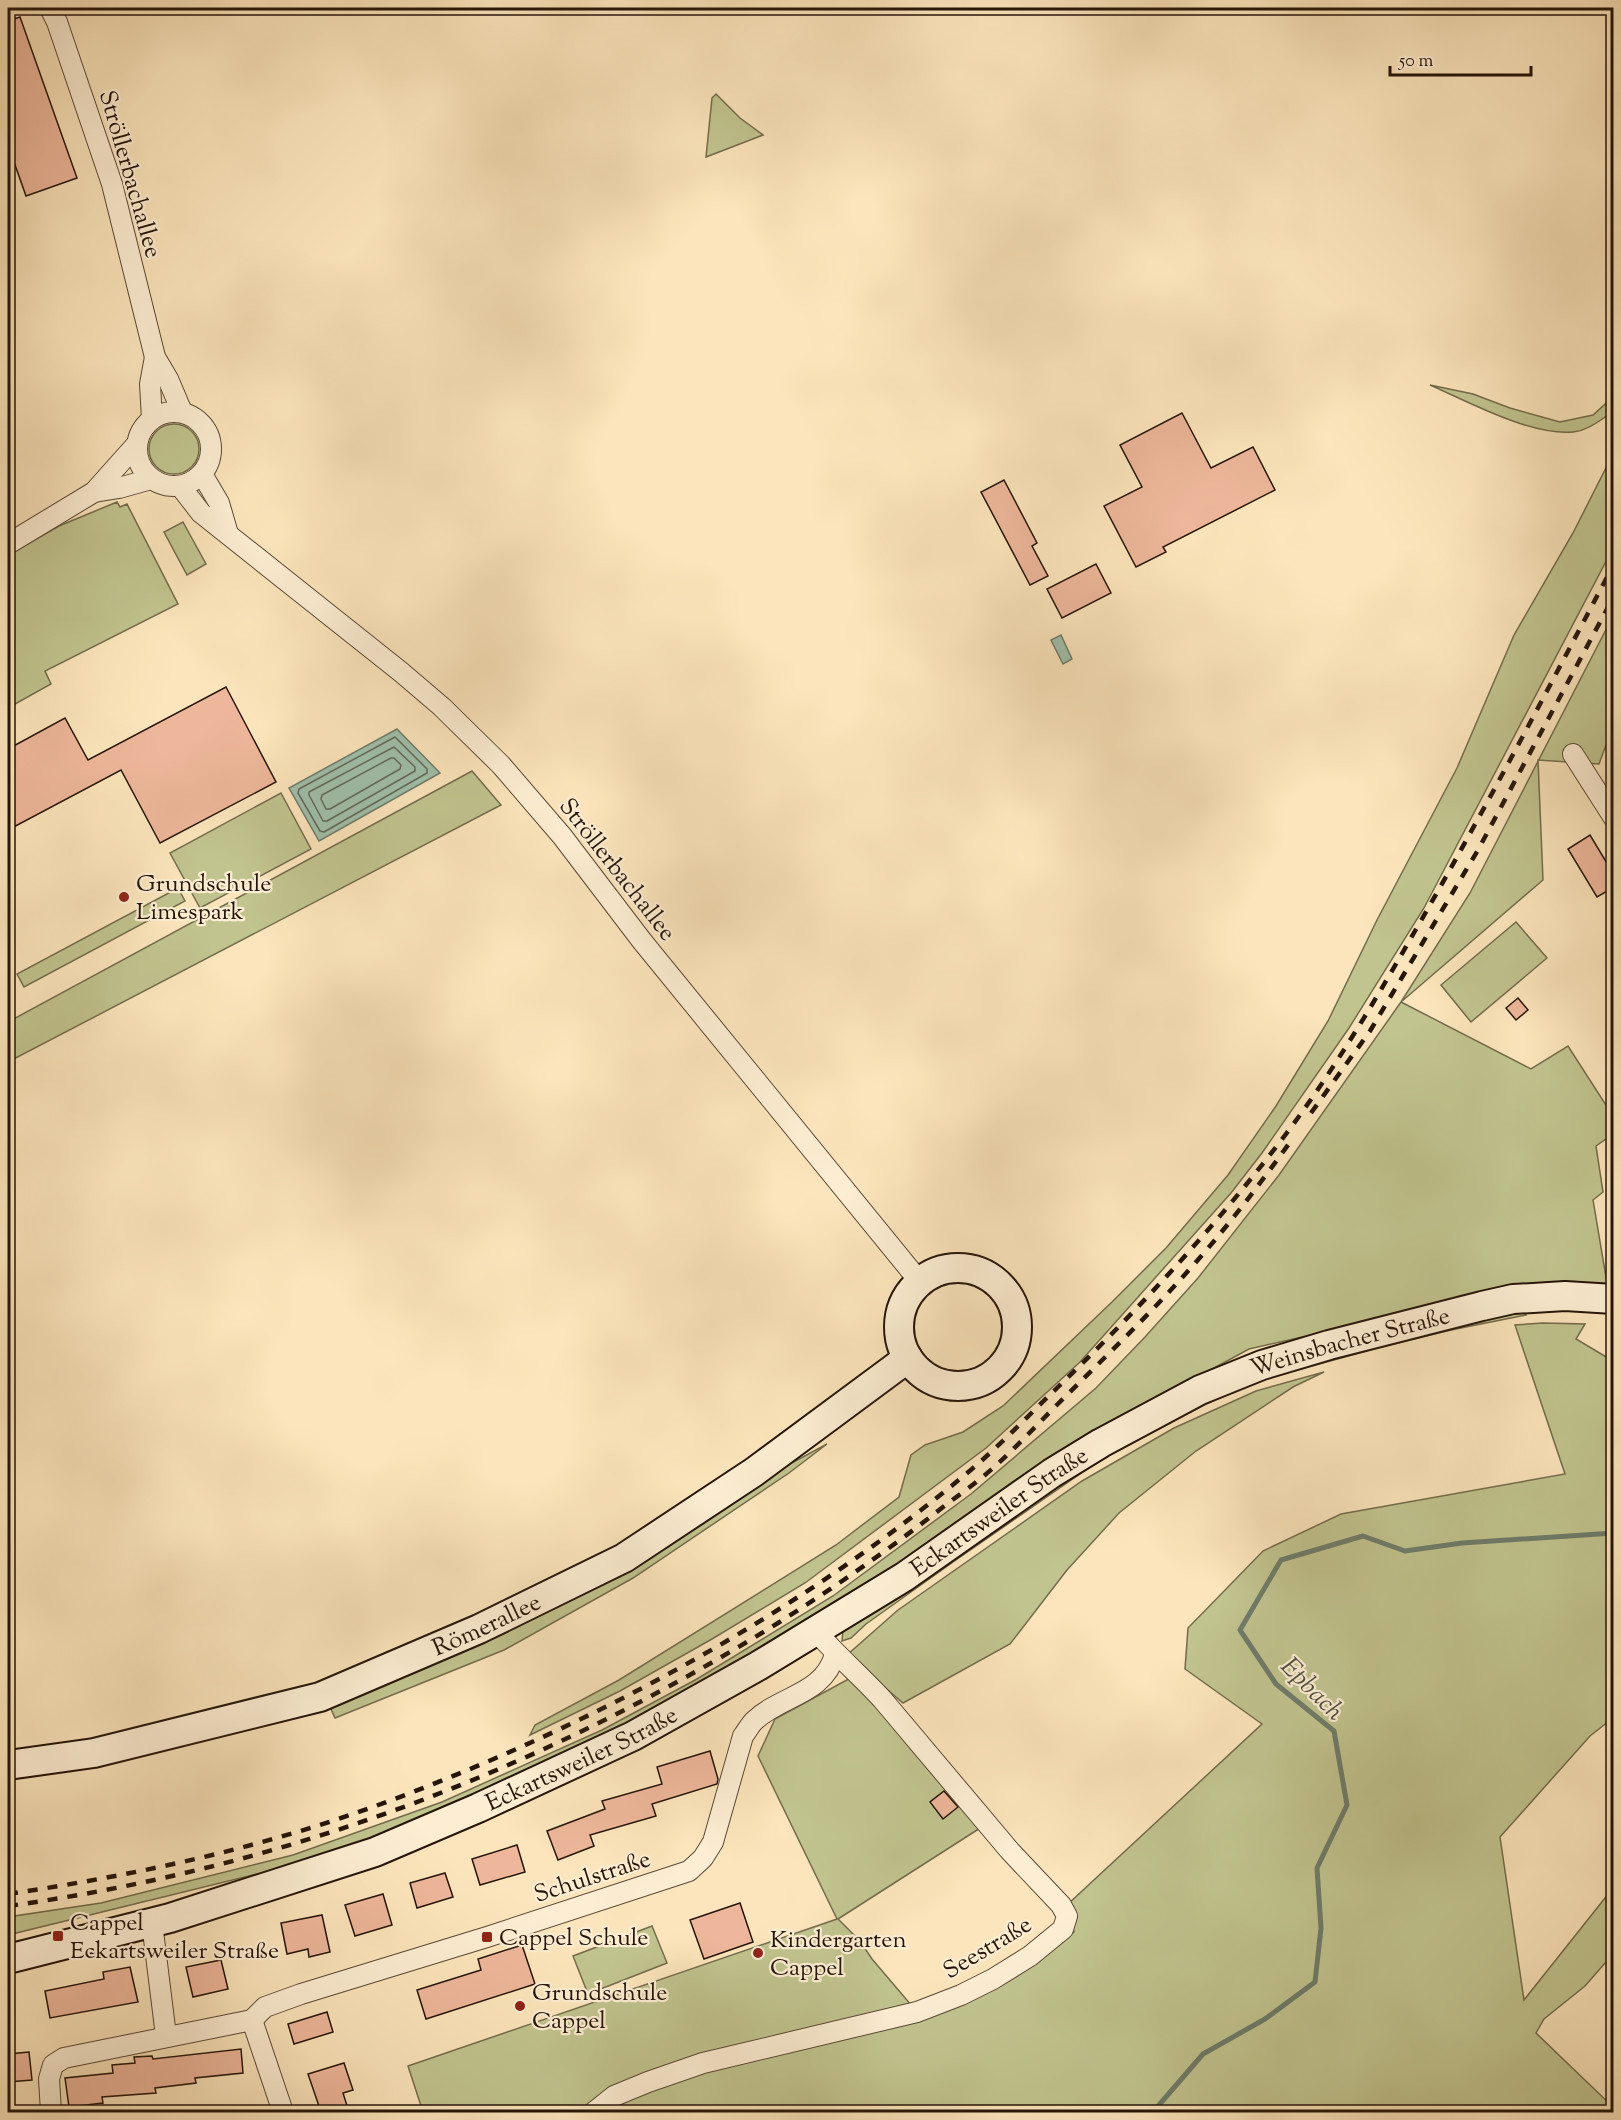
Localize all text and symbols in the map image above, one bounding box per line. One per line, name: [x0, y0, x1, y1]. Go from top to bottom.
scale bar: [1390, 39, 1531, 77]
text: 50 m: [1398, 49, 1434, 75]
street label: Ströllerbachallee: [89, 87, 169, 262]
street label: Ströllerbachallee: [550, 792, 683, 949]
place label: Grundschule Limespark: [136, 868, 271, 930]
marker: Grundschule Limespark: [117, 890, 131, 904]
street label: Weinsbacher Straße: [1246, 1300, 1454, 1387]
street label: Eckartsweiler Straße: [904, 1440, 1095, 1586]
street label: Römerallee: [427, 1586, 547, 1666]
water label: Epbach: [1271, 1650, 1352, 1730]
street label: Eckartsweiler Straße: [481, 1699, 684, 1821]
street label: Schulstraße: [530, 1843, 655, 1913]
place label: Cappel Eckartsweiler Straße: [70, 1907, 279, 1969]
street label: Seestraße: [937, 1909, 1039, 1989]
place label: Cappel Schule: [499, 1922, 648, 1956]
place label: Kindergarten Cappel: [770, 1924, 907, 1986]
marker: Cappel Eckartsweiler Straße: [51, 1929, 65, 1943]
marker: Cappel Schule: [480, 1930, 494, 1944]
marker: Kindergarten Cappel: [751, 1946, 765, 1960]
place label: Grundschule Cappel: [532, 1977, 667, 2039]
marker: Grundschule Cappel: [513, 1999, 527, 2013]

